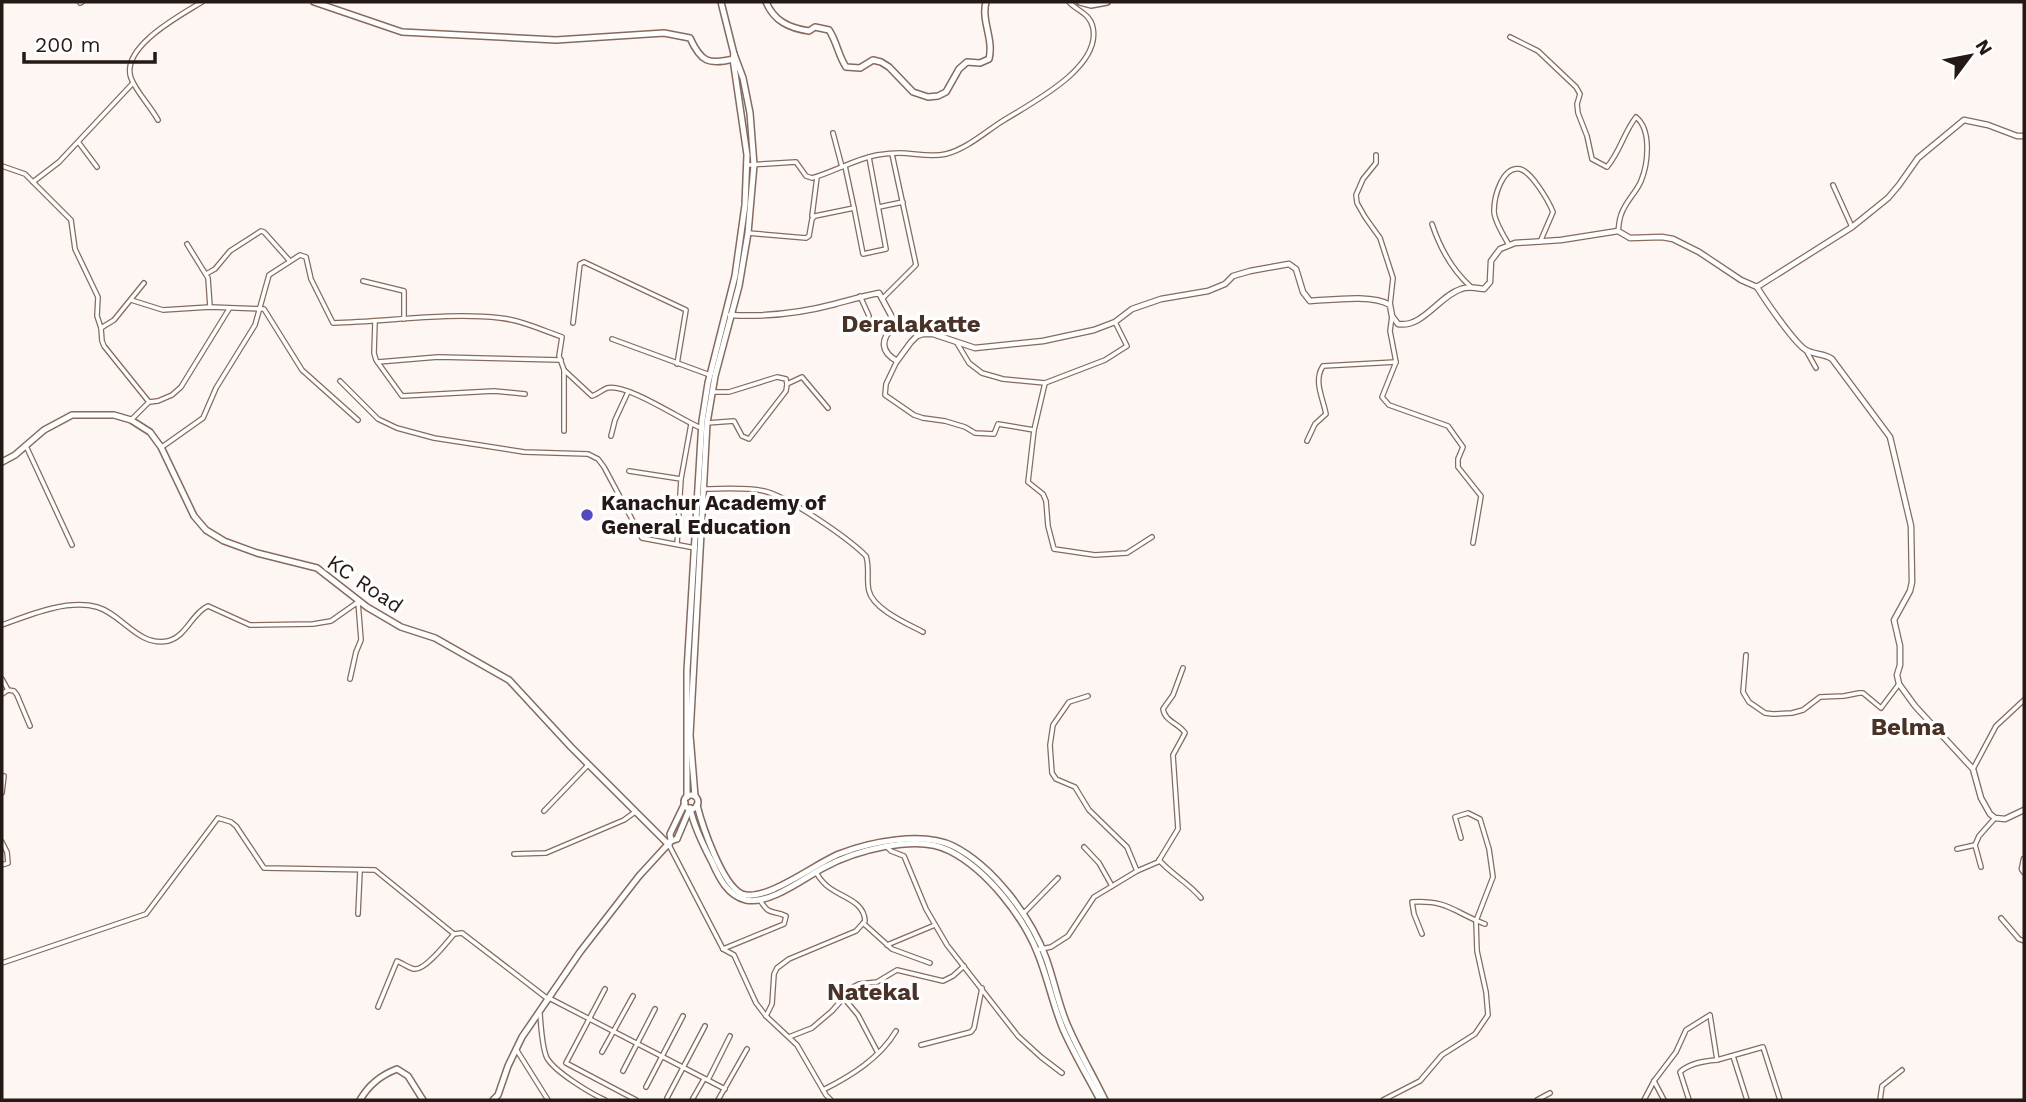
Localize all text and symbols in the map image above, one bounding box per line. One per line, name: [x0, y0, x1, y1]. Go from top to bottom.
scale bar: [24, 21, 156, 65]
north arrow: [1935, 21, 2005, 91]
text: 200 m: [35, 32, 101, 57]
text: N: [1971, 35, 1997, 59]
district label: Deralakatte: [841, 310, 981, 338]
place label: Kanachur Academy of General Education: [601, 490, 826, 539]
marker: Kanachur Academy of General Education: [579, 507, 595, 523]
street label: KC Road: [323, 549, 408, 618]
district label: Belma: [1871, 713, 1945, 741]
district label: Natekal: [827, 978, 919, 1006]

